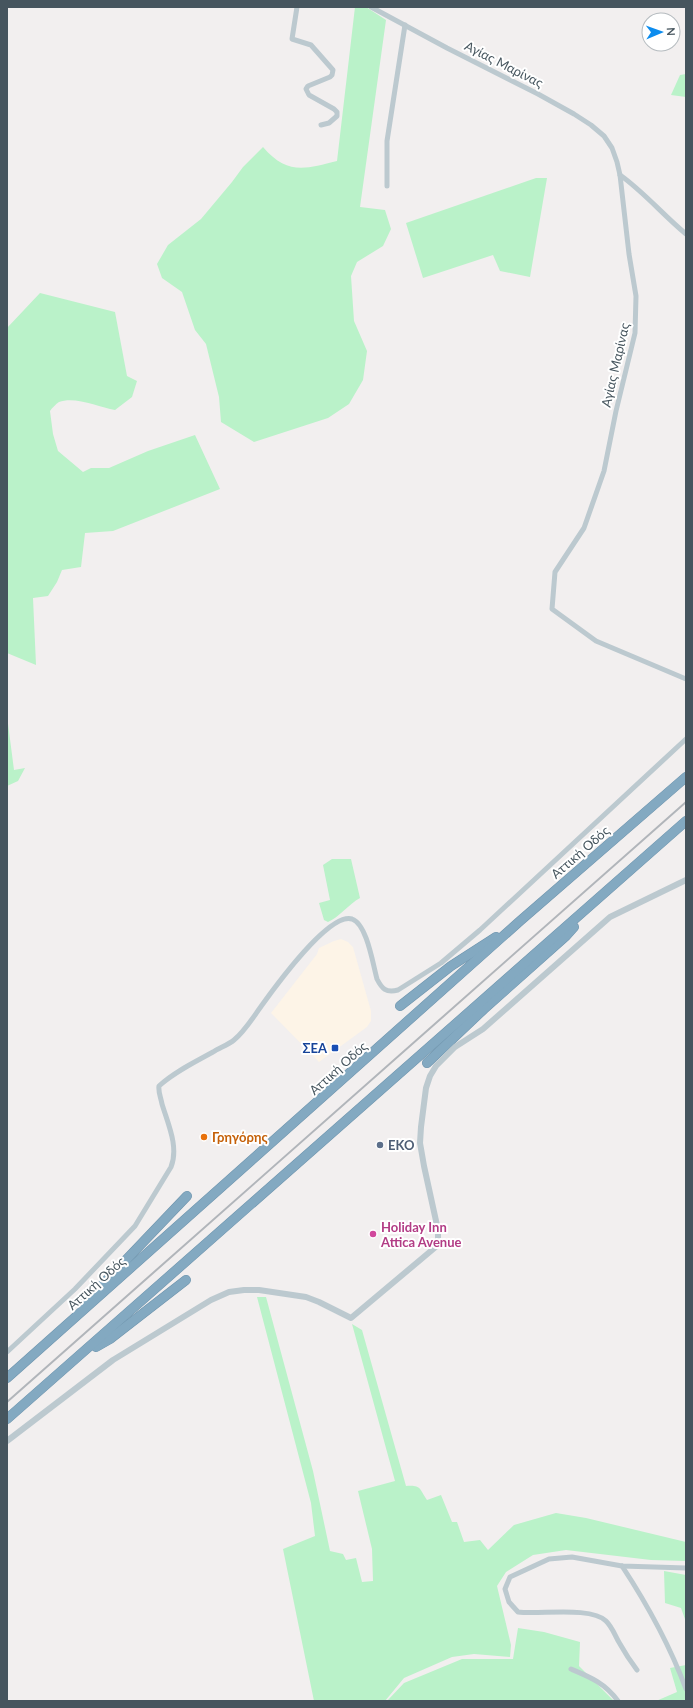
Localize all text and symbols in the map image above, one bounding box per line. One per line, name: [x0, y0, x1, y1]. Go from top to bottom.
north arrow: [641, 12, 681, 52]
text: N: [665, 27, 678, 36]
street label: Αγίας Μαρίνας: [462, 37, 546, 91]
street label: Αγίας Μαρίνας: [598, 321, 632, 409]
street label: Αττική Οδός: [548, 822, 612, 882]
street label: Αττική Οδός: [306, 1038, 370, 1098]
place label: ΣΕΑ: [303, 1040, 328, 1056]
marker: ΣΕΑ: [330, 1043, 340, 1053]
place label: Γρηγόρης: [212, 1129, 268, 1145]
marker: Γρηγόρης: [199, 1132, 209, 1142]
place label: EKO: [388, 1137, 415, 1153]
marker: EKO: [375, 1140, 385, 1150]
place label: Holiday Inn Attica Avenue: [380, 1219, 462, 1250]
marker: Holiday Inn Attica Avenue: [368, 1229, 378, 1239]
street label: Αττική Οδός: [64, 1253, 128, 1313]

